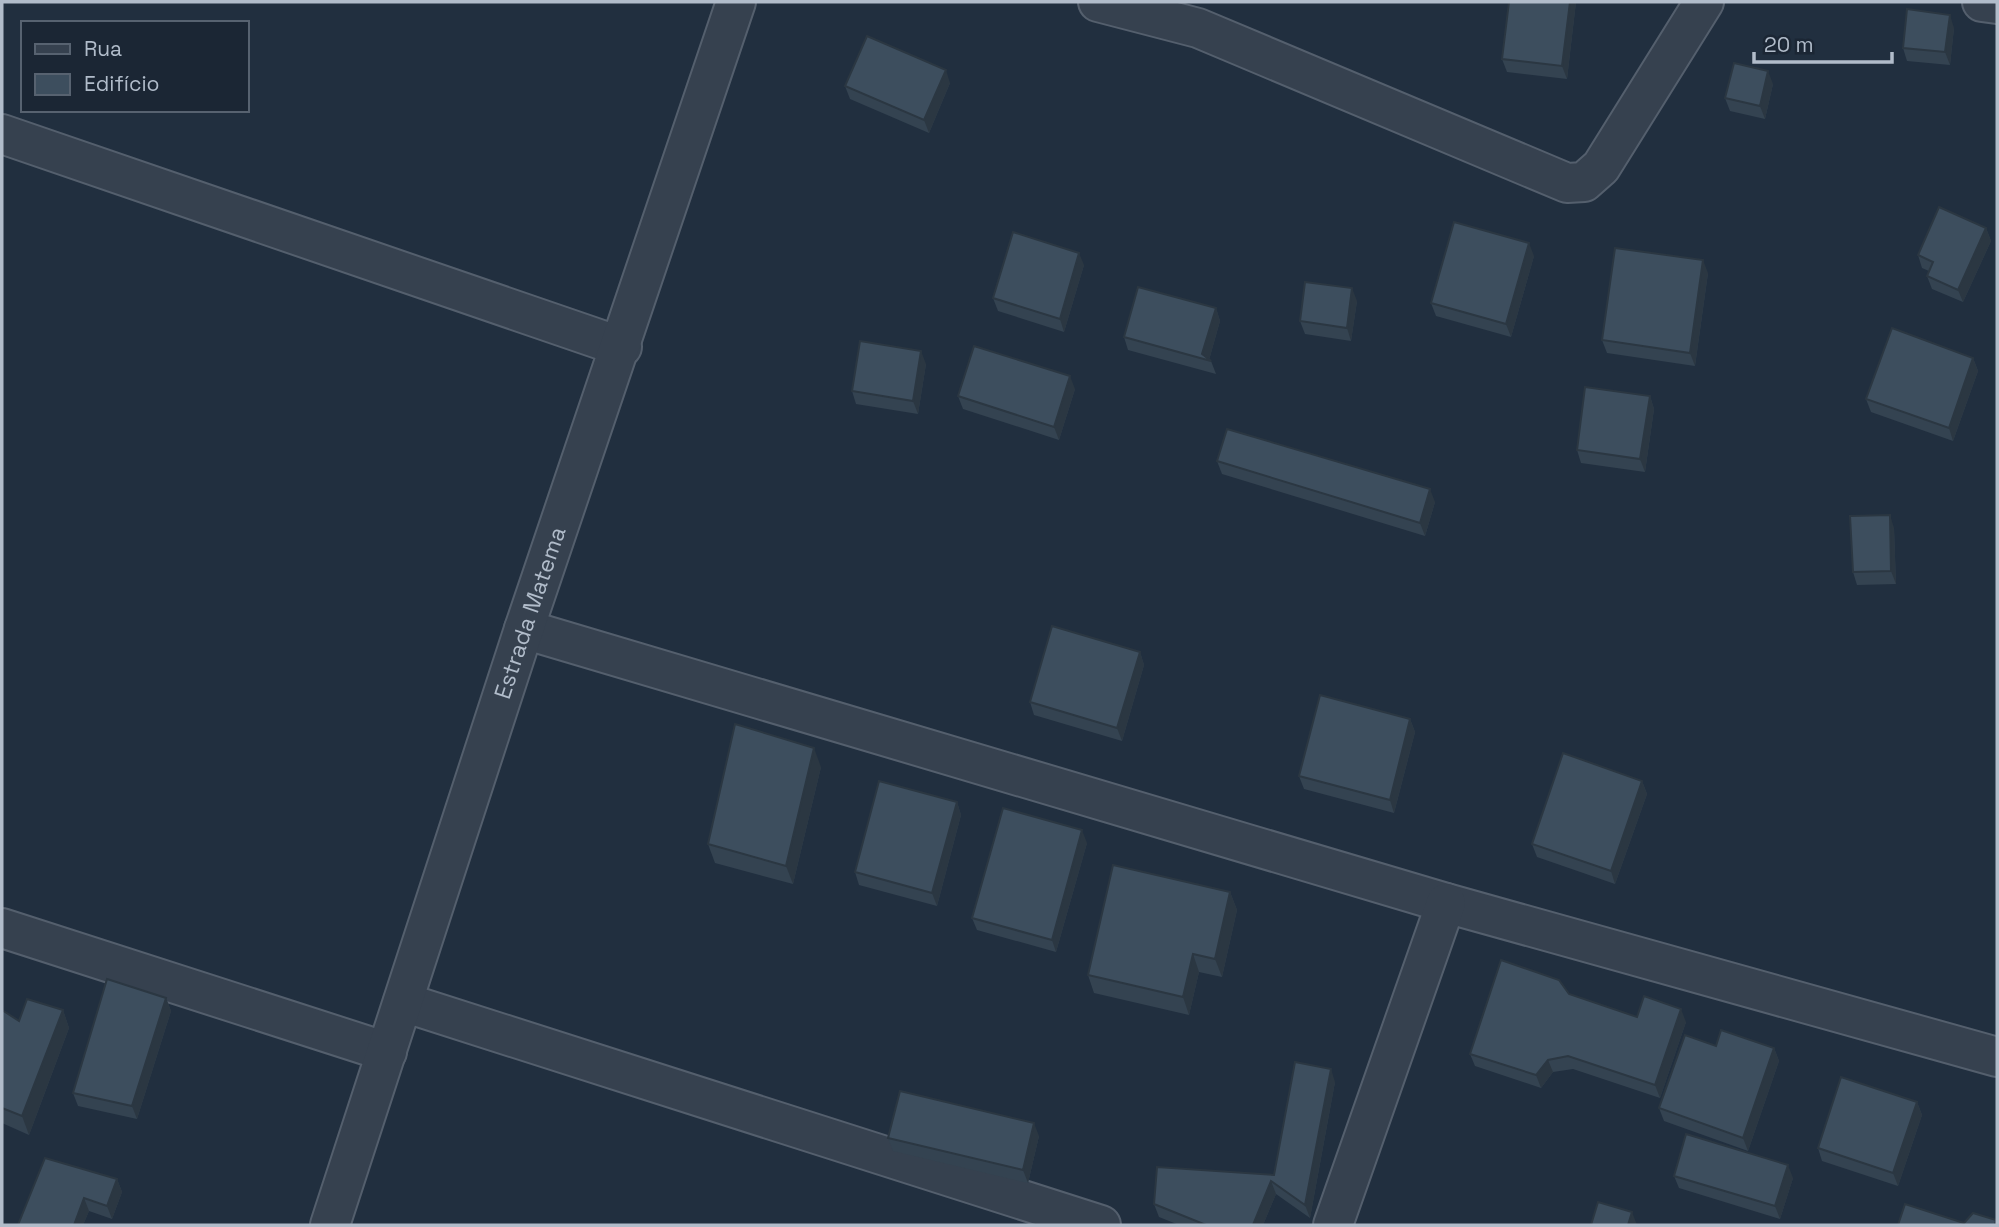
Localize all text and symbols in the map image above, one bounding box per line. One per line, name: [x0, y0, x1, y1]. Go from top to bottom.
legend: [21, 21, 248, 112]
scale bar: [1754, 21, 1892, 65]
text: 20 m: [1764, 31, 1814, 58]
text: Rua: [84, 35, 122, 62]
text: Edifício: [84, 70, 160, 97]
street label: Estrada Matema: [487, 523, 573, 703]

